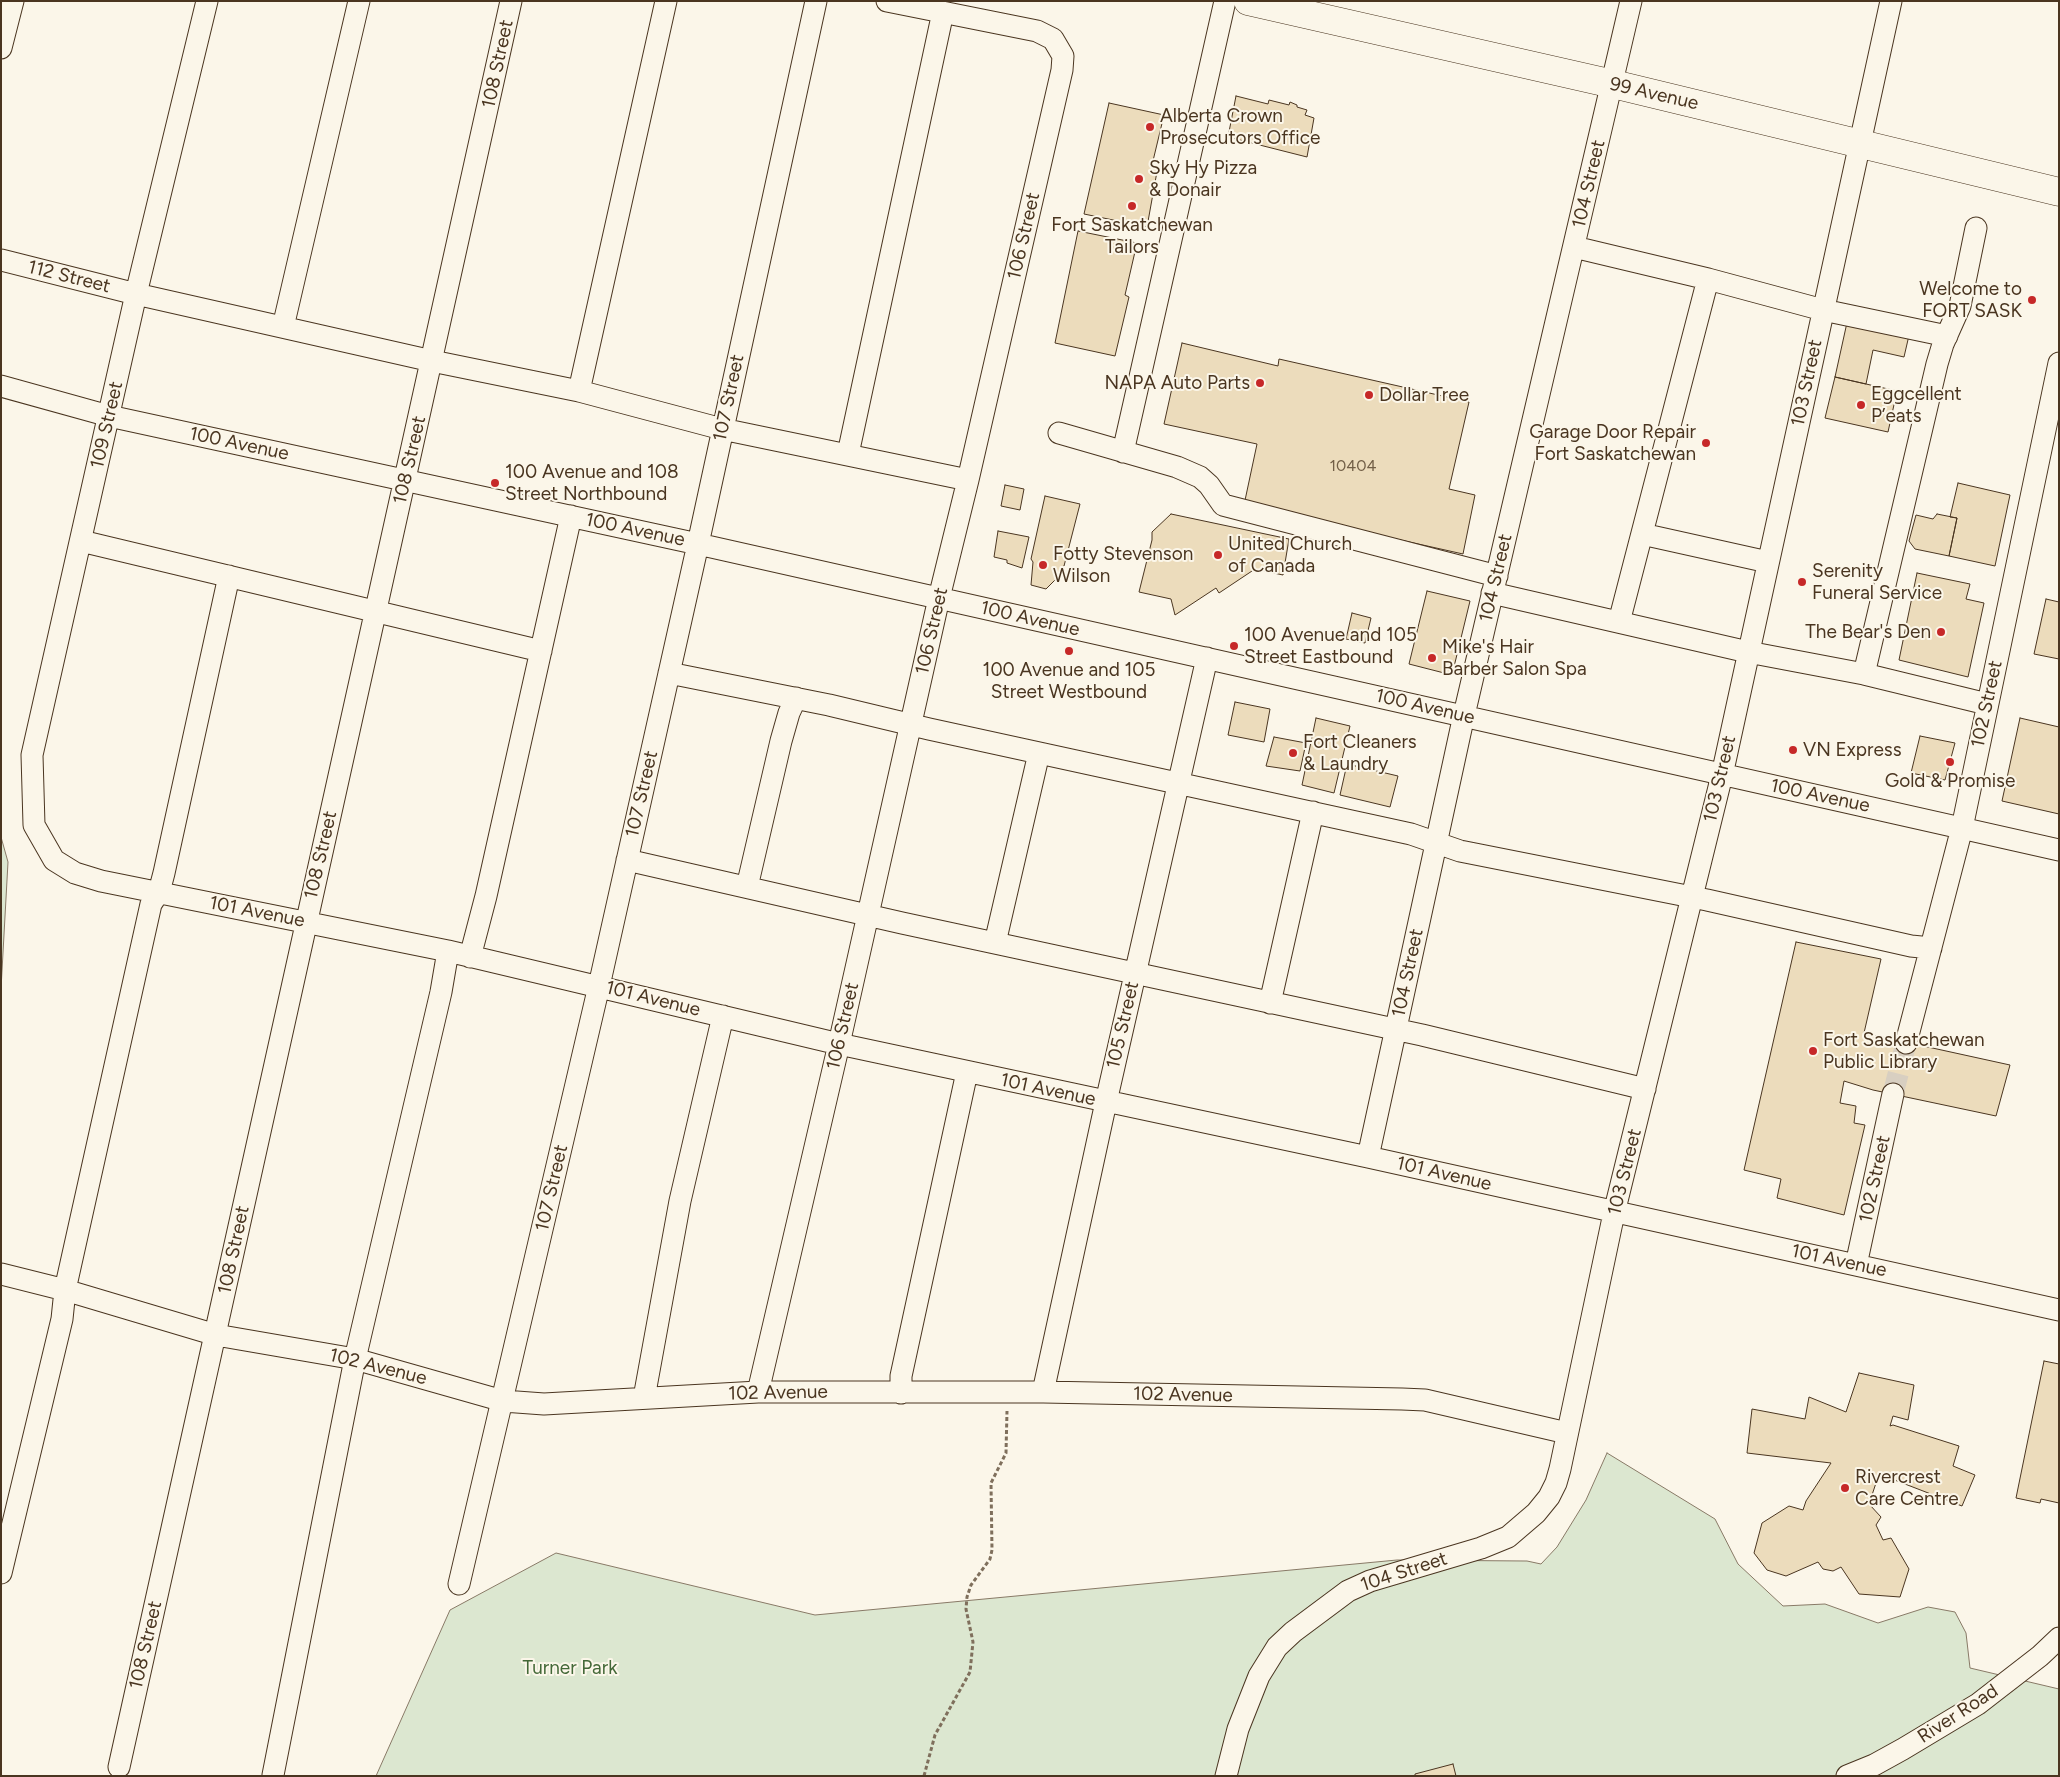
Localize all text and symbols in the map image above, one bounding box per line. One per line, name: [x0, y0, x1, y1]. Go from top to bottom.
street label: 108 Street: [478, 18, 518, 110]
street label: 99 Avenue: [1607, 73, 1701, 115]
place label: Alberta Crown Prosecutors Office: [1160, 105, 1320, 149]
marker: Alberta Crown Prosecutors Office: [1144, 121, 1156, 133]
street label: 104 Street: [1568, 138, 1610, 230]
place label: Sky Hy Pizza & Donair: [1149, 157, 1257, 201]
marker: Sky Hy Pizza & Donair: [1133, 173, 1145, 185]
street label: 106 Street: [1003, 190, 1045, 282]
marker: Fort Saskatchewan Tailors: [1126, 200, 1138, 212]
place label: Fort Saskatchewan Tailors: [1051, 214, 1213, 258]
street label: 112 Street: [25, 256, 113, 298]
place label: Welcome to FORT SASK: [1919, 278, 2022, 322]
marker: Welcome to FORT SASK: [2026, 294, 2038, 306]
street label: 103 Street: [1787, 337, 1827, 429]
street label: 107 Street: [709, 353, 749, 443]
place label: NAPA Auto Parts: [1105, 372, 1250, 394]
marker: NAPA Auto Parts: [1254, 377, 1266, 389]
street label: 109 Street: [86, 379, 128, 471]
place label: Eggcellent P’eats: [1871, 383, 1962, 427]
place label: Dollar Tree: [1379, 384, 1469, 406]
marker: Dollar Tree: [1363, 389, 1375, 401]
marker: Eggcellent P’eats: [1855, 399, 1867, 411]
street label: 108 Street: [389, 414, 431, 506]
place label: Garage Door Repair Fort Saskatchewan: [1529, 421, 1696, 465]
street label: 100 Avenue: [187, 422, 291, 466]
marker: Garage Door Repair Fort Saskatchewan: [1700, 437, 1712, 449]
house number: 10404: [1330, 456, 1376, 476]
place label: 100 Avenue and 108 Street Northbound: [505, 461, 679, 505]
marker: 100 Avenue and 108 Street Northbound: [489, 477, 501, 489]
street label: 100 Avenue: [583, 508, 687, 552]
street label: 104 Street: [1475, 532, 1517, 624]
place label: United Church of Canada: [1228, 533, 1352, 577]
place label: Fotty Stevenson Wilson: [1053, 543, 1193, 587]
marker: United Church of Canada: [1212, 549, 1224, 561]
marker: Fotty Stevenson Wilson: [1037, 559, 1049, 571]
place label: Serenity Funeral Service: [1812, 560, 1942, 604]
marker: Serenity Funeral Service: [1796, 576, 1808, 588]
street label: 106 Street: [911, 585, 953, 677]
street label: 100 Avenue: [978, 597, 1082, 641]
place label: The Bear's Den: [1805, 621, 1931, 643]
place label: 100 Avenue and 105 Street Eastbound: [1244, 624, 1417, 668]
marker: The Bear's Den: [1935, 626, 1947, 638]
place label: Mike's Hair Barber Salon Spa: [1442, 636, 1587, 680]
marker: 100 Avenue and 105 Street Eastbound: [1228, 640, 1240, 652]
marker: 100 Avenue and 105 Street Westbound: [1063, 645, 1075, 657]
marker: Mike's Hair Barber Salon Spa: [1426, 652, 1438, 664]
street label: 102 Street: [1967, 658, 2007, 750]
place label: 100 Avenue and 105 Street Westbound: [983, 659, 1155, 703]
street label: 100 Avenue: [1373, 685, 1477, 729]
place label: Fort Cleaners & Laundry: [1303, 731, 1417, 775]
street label: 103 Street: [1699, 733, 1741, 825]
place label: VN Express: [1803, 739, 1902, 761]
marker: VN Express: [1787, 744, 1799, 756]
marker: Fort Cleaners & Laundry: [1287, 747, 1299, 759]
street label: 107 Street: [621, 749, 663, 839]
marker: Gold & Promise: [1944, 756, 1956, 768]
place label: Gold & Promise: [1885, 770, 2015, 792]
street label: 100 Avenue: [1768, 774, 1872, 818]
street label: 108 Street: [300, 809, 342, 901]
street label: 101 Avenue: [207, 892, 307, 932]
street label: 104 Street: [1388, 927, 1428, 1019]
street label: 101 Avenue: [603, 976, 703, 1022]
street label: 105 Street: [1102, 979, 1144, 1071]
street label: 106 Street: [822, 980, 864, 1072]
place label: Fort Saskatchewan Public Library: [1823, 1029, 1985, 1073]
marker: Fort Saskatchewan Public Library: [1807, 1045, 1819, 1057]
street label: 101 Avenue: [998, 1069, 1098, 1111]
street label: 103 Street: [1603, 1126, 1647, 1218]
street label: 102 Street: [1855, 1133, 1895, 1225]
street label: 107 Street: [531, 1143, 573, 1233]
street label: 101 Avenue: [1394, 1152, 1494, 1196]
street label: 108 Street: [214, 1204, 254, 1296]
street label: 101 Avenue: [1789, 1240, 1889, 1282]
street label: 102 Avenue: [327, 1344, 429, 1390]
street label: 102 Avenue: [728, 1381, 828, 1405]
street label: 102 Avenue: [1133, 1383, 1233, 1407]
place label: Rivercrest Care Centre: [1855, 1466, 1959, 1510]
marker: Rivercrest Care Centre: [1839, 1482, 1851, 1494]
street label: 104 Street: [1358, 1547, 1450, 1597]
street label: 108 Street: [125, 1599, 167, 1691]
park label: Turner Park: [523, 1657, 617, 1679]
street label: River Road: [1914, 1680, 2002, 1748]

